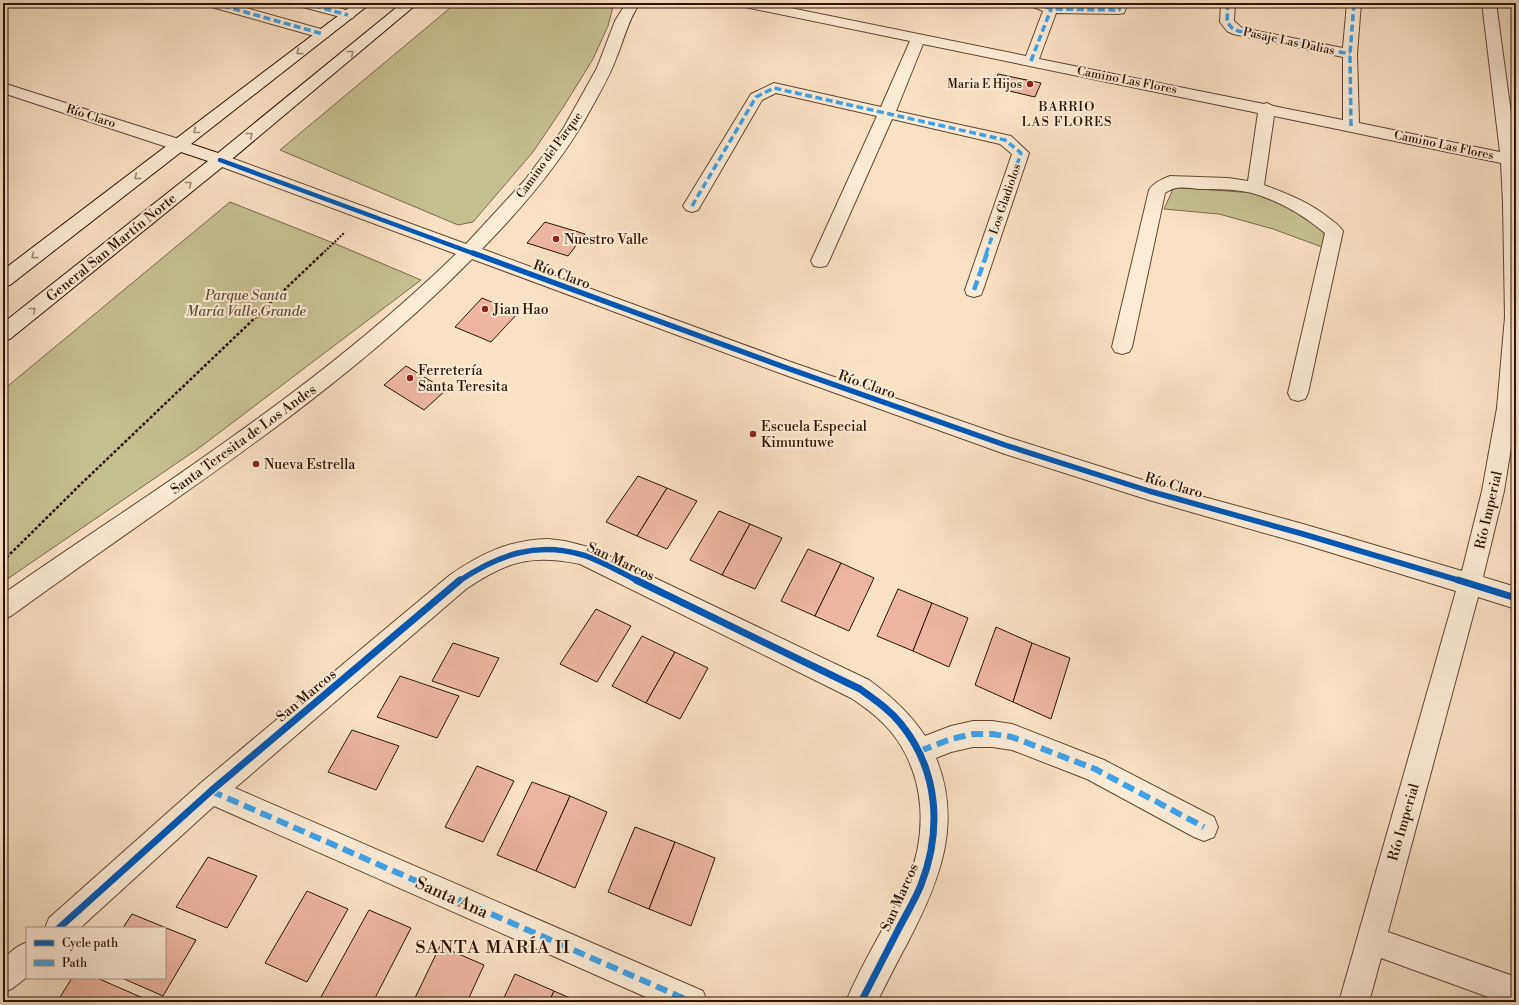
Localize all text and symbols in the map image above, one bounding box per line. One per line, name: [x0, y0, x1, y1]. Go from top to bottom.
street label: Pasaje Las Dalias: [1242, 24, 1336, 59]
one-way arrow: [297, 48, 304, 55]
one-way arrow: [346, 51, 353, 58]
street label: Camino Las Flores: [1076, 63, 1178, 98]
place label: Maria E Hijos: [947, 77, 1022, 92]
marker: Maria E Hijos: [1025, 79, 1035, 89]
district label: BARRIO LAS FLORES: [1022, 99, 1112, 130]
street label: Río Claro: [64, 101, 118, 132]
street label: Camino del Parque: [513, 109, 586, 201]
one-way arrow: [194, 126, 201, 133]
street label: Camino Las Flores: [1393, 128, 1495, 163]
one-way arrow: [245, 133, 253, 140]
street label: Los Gladiolos: [986, 162, 1025, 237]
one-way arrow: [134, 172, 141, 179]
one-way arrow: [185, 182, 192, 189]
street label: General San Martín Norte: [43, 190, 180, 306]
place label: Nuestro Valle: [564, 231, 648, 249]
marker: Nuestro Valle: [551, 234, 561, 244]
one-way arrow: [31, 252, 38, 259]
street label: Río Claro: [531, 256, 593, 294]
park label: Parque Santa María Valle Grande: [186, 287, 307, 321]
place label: Jian Hao: [492, 301, 549, 319]
marker: Jian Hao: [480, 304, 490, 314]
one-way arrow: [29, 307, 36, 314]
place label: Ferretería Santa Teresita: [418, 362, 509, 396]
street label: Río Claro: [836, 367, 898, 403]
marker: Ferretería Santa Teresita: [405, 373, 415, 383]
street label: Santa Teresita de Los Andes: [167, 381, 320, 499]
place label: Escuela Especial Kimuntuwe: [761, 418, 867, 452]
marker: Escuela Especial Kimuntuwe: [748, 429, 758, 439]
place label: Nueva Estrella: [264, 456, 356, 474]
marker: Nueva Estrella: [251, 459, 261, 469]
street label: Río Claro: [1143, 469, 1205, 503]
street label: Río Imperial: [1471, 469, 1507, 551]
street label: San Marcos: [584, 538, 657, 585]
street label: San Marcos: [273, 665, 340, 726]
street label: Río Imperial: [1384, 781, 1424, 863]
street label: San Marcos: [877, 861, 923, 934]
street label: Santa Ana: [412, 872, 492, 924]
legend: [26, 927, 166, 979]
text: Cycle path: [62, 936, 118, 951]
district label: SANTA MARÍA II: [415, 936, 571, 959]
text: Path: [62, 956, 87, 971]

